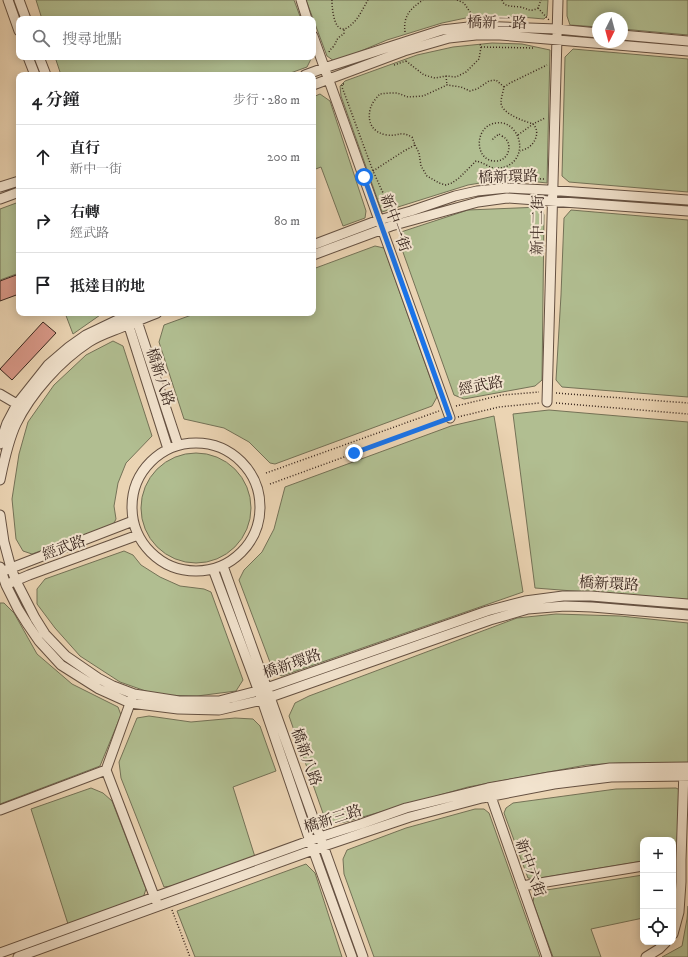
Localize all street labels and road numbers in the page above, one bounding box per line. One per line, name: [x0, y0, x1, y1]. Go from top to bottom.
street label: 橋新二路: [467, 13, 527, 33]
street label: 橋新環路: [478, 166, 538, 188]
street label: 新中一街: [376, 192, 414, 254]
street label: 新中二街: [528, 195, 548, 255]
street label: 橋新八路: [142, 346, 178, 408]
street label: 經武路: [457, 372, 505, 400]
street label: 經武路: [40, 531, 88, 565]
street label: 橋新環路: [579, 573, 639, 595]
street label: 橋新環路: [261, 645, 323, 683]
street label: 橋新八路: [287, 726, 325, 788]
street label: 橋新三路: [302, 801, 364, 837]
street label: 新中六街: [511, 837, 549, 899]

